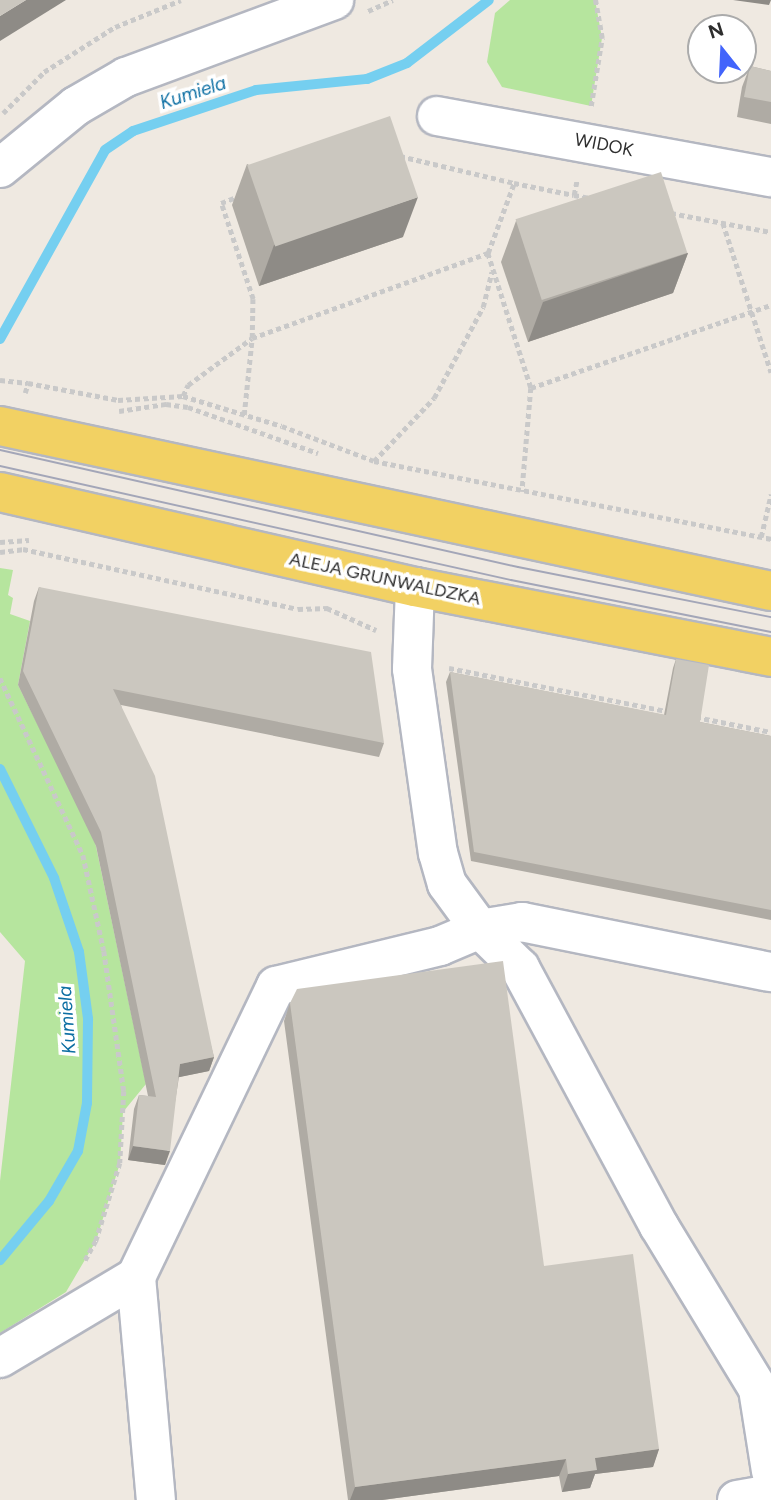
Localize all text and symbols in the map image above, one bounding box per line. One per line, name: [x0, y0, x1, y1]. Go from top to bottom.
north arrow: [687, 14, 757, 84]
text: N: [705, 17, 727, 44]
water label: Kumiela: [157, 72, 229, 114]
street label: WIDOK: [573, 129, 635, 161]
street label: ALEJA GRUNWALDZKA: [287, 548, 483, 610]
water label: Kumiela: [53, 985, 81, 1055]

